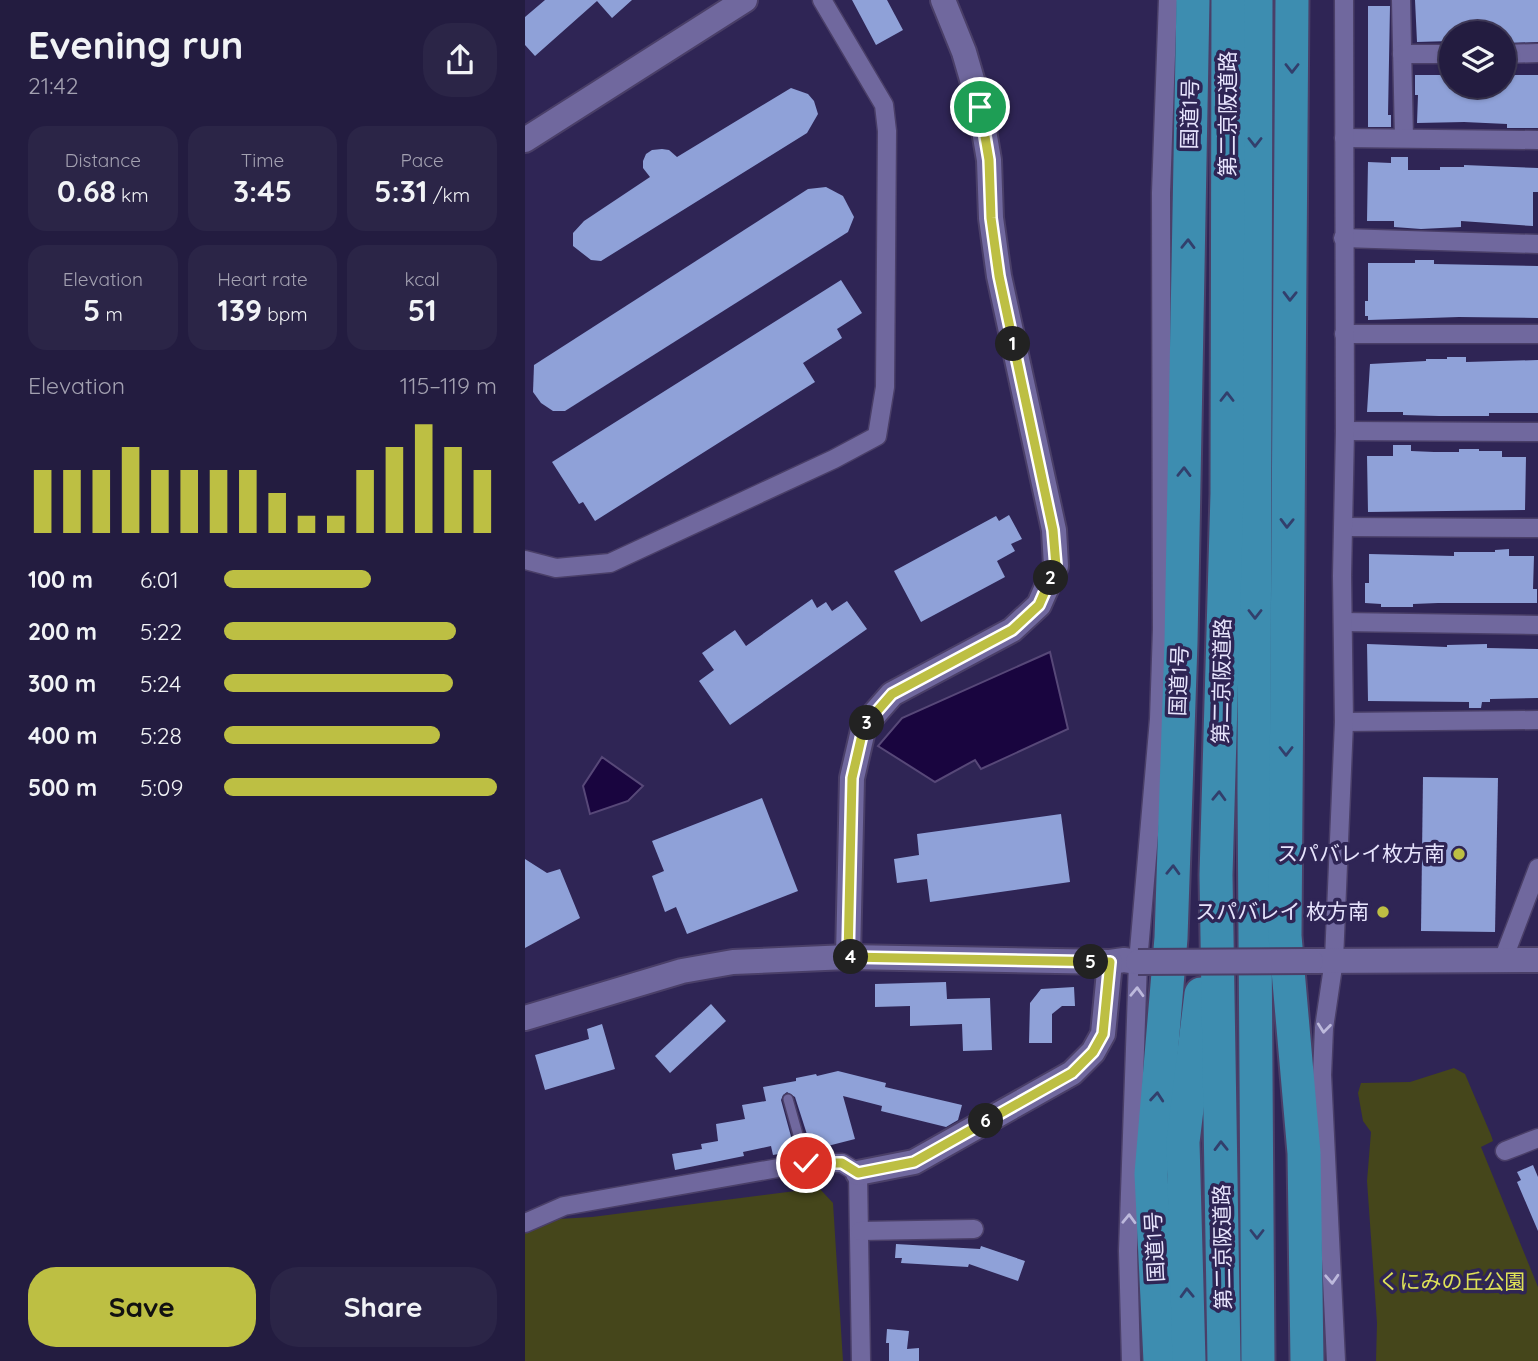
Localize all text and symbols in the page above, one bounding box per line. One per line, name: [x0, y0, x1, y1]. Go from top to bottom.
text: Evening run: [28, 21, 243, 69]
map controls: [1439, 21, 1516, 98]
button: layers: [1439, 21, 1516, 98]
button: share: [423, 23, 497, 97]
street label: 第二京阪道路: [1214, 51, 1240, 177]
one-way arrow: [1284, 63, 1300, 74]
text: 21:42: [28, 71, 78, 100]
pin: [950, 77, 1010, 137]
street label: 国道1号: [1175, 78, 1203, 150]
icon: arrive: [961, 88, 999, 126]
one-way arrow: [1247, 137, 1263, 147]
text: Distance: [65, 148, 141, 172]
text: Time: [241, 148, 284, 172]
text: Pace: [401, 148, 444, 172]
text: 0.68: [57, 172, 116, 210]
text: 3:45: [233, 172, 292, 210]
text: 5:31: [374, 172, 427, 210]
text: km: [116, 183, 149, 207]
text: /km: [427, 183, 470, 207]
one-way arrow: [1180, 238, 1196, 249]
text: Elevation: [63, 267, 143, 291]
text: Heart rate: [217, 267, 308, 291]
text: kcal: [404, 267, 440, 291]
text: 5: [83, 291, 100, 329]
text: 139: [217, 291, 262, 329]
text: 51: [408, 291, 437, 329]
one-way arrow: [1282, 291, 1298, 301]
text: m: [100, 302, 123, 326]
text: bpm: [262, 302, 308, 326]
pin: 1: [995, 326, 1030, 362]
text: 1: [1009, 331, 1016, 355]
text: Elevation: [28, 371, 125, 400]
text: 115–119 m: [400, 371, 497, 400]
one-way arrow: [1219, 391, 1235, 402]
one-way arrow: [1176, 466, 1192, 476]
one-way arrow: [1279, 518, 1295, 529]
pin: 2: [1033, 560, 1069, 596]
text: 100 m: [28, 565, 93, 594]
text: 6:01: [140, 565, 179, 594]
text: 2: [1045, 565, 1056, 589]
one-way arrow: [1247, 609, 1263, 620]
text: 200 m: [28, 617, 97, 646]
text: 5:22: [140, 617, 182, 646]
street label: 第二京阪道路: [1207, 618, 1235, 744]
street label: 国道1号: [1164, 645, 1192, 717]
text: 300 m: [28, 669, 96, 698]
text: 5:24: [140, 669, 181, 698]
pin: 3: [849, 706, 885, 740]
text: 3: [861, 710, 872, 734]
text: 400 m: [28, 721, 97, 750]
text: 5:28: [140, 721, 182, 750]
one-way arrow: [1278, 746, 1294, 756]
text: 500 m: [28, 773, 97, 802]
text: 5:09: [140, 773, 183, 802]
one-way arrow: [1211, 790, 1227, 801]
place label: スパバレイ枚方南: [1277, 840, 1445, 866]
marker: スパバレイ枚方南: [1451, 846, 1467, 862]
one-way arrow: [1165, 865, 1181, 875]
place label: スパバレイ 枚方南: [1195, 898, 1369, 924]
marker: スパバレイ 枚方南: [1375, 904, 1391, 920]
pin: 4: [833, 940, 869, 974]
text: 4: [845, 944, 856, 968]
pin: 5: [1073, 944, 1109, 979]
text: 5: [1085, 949, 1096, 973]
one-way arrow: [1130, 986, 1145, 997]
one-way arrow: [1317, 1022, 1332, 1034]
one-way arrow: [1149, 1091, 1164, 1102]
pin: 6: [969, 1104, 1003, 1138]
text: 6: [980, 1108, 991, 1132]
pin: [776, 1133, 836, 1193]
one-way arrow: [1213, 1140, 1229, 1151]
icon: check: [787, 1144, 825, 1182]
street label: 第二京阪道路: [1208, 1184, 1236, 1310]
street label: 国道1号: [1139, 1211, 1169, 1283]
one-way arrow: [1122, 1214, 1137, 1225]
one-way arrow: [1249, 1229, 1265, 1239]
button: Save: [28, 1267, 256, 1347]
button: Share: [270, 1267, 497, 1347]
park label: くにみの丘公園: [1379, 1268, 1526, 1294]
one-way arrow: [1325, 1274, 1340, 1285]
one-way arrow: [1179, 1287, 1195, 1298]

